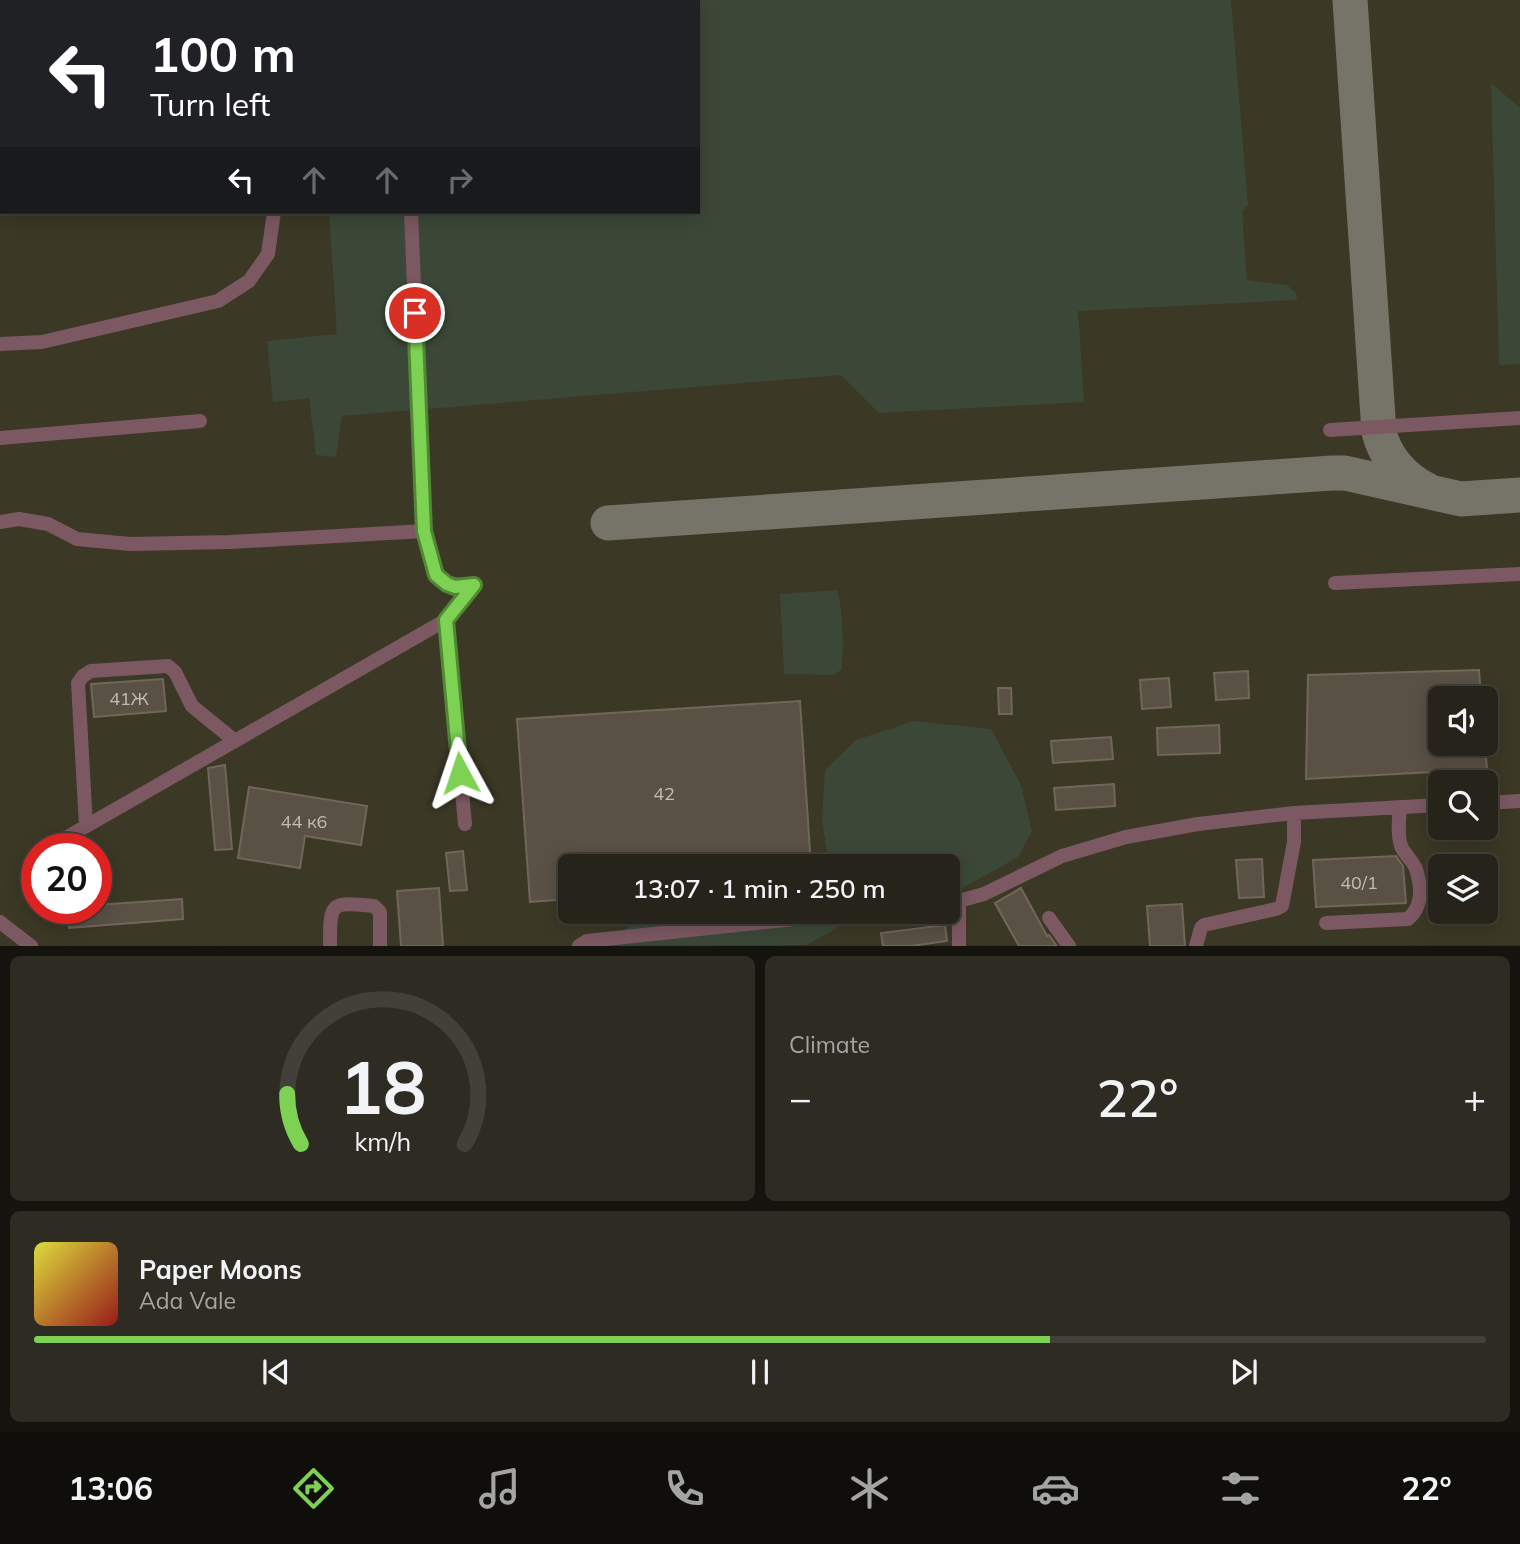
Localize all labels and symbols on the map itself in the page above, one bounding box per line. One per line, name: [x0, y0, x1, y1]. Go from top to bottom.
pin: [385, 283, 445, 343]
house number: 41Ж: [109, 687, 149, 710]
position arrow: [423, 736, 497, 810]
house number: 42: [653, 782, 675, 805]
house number: 44 к6: [281, 810, 327, 833]
speed limit sign: 20: [21, 833, 112, 924]
house number: 40/1: [1340, 871, 1378, 894]

